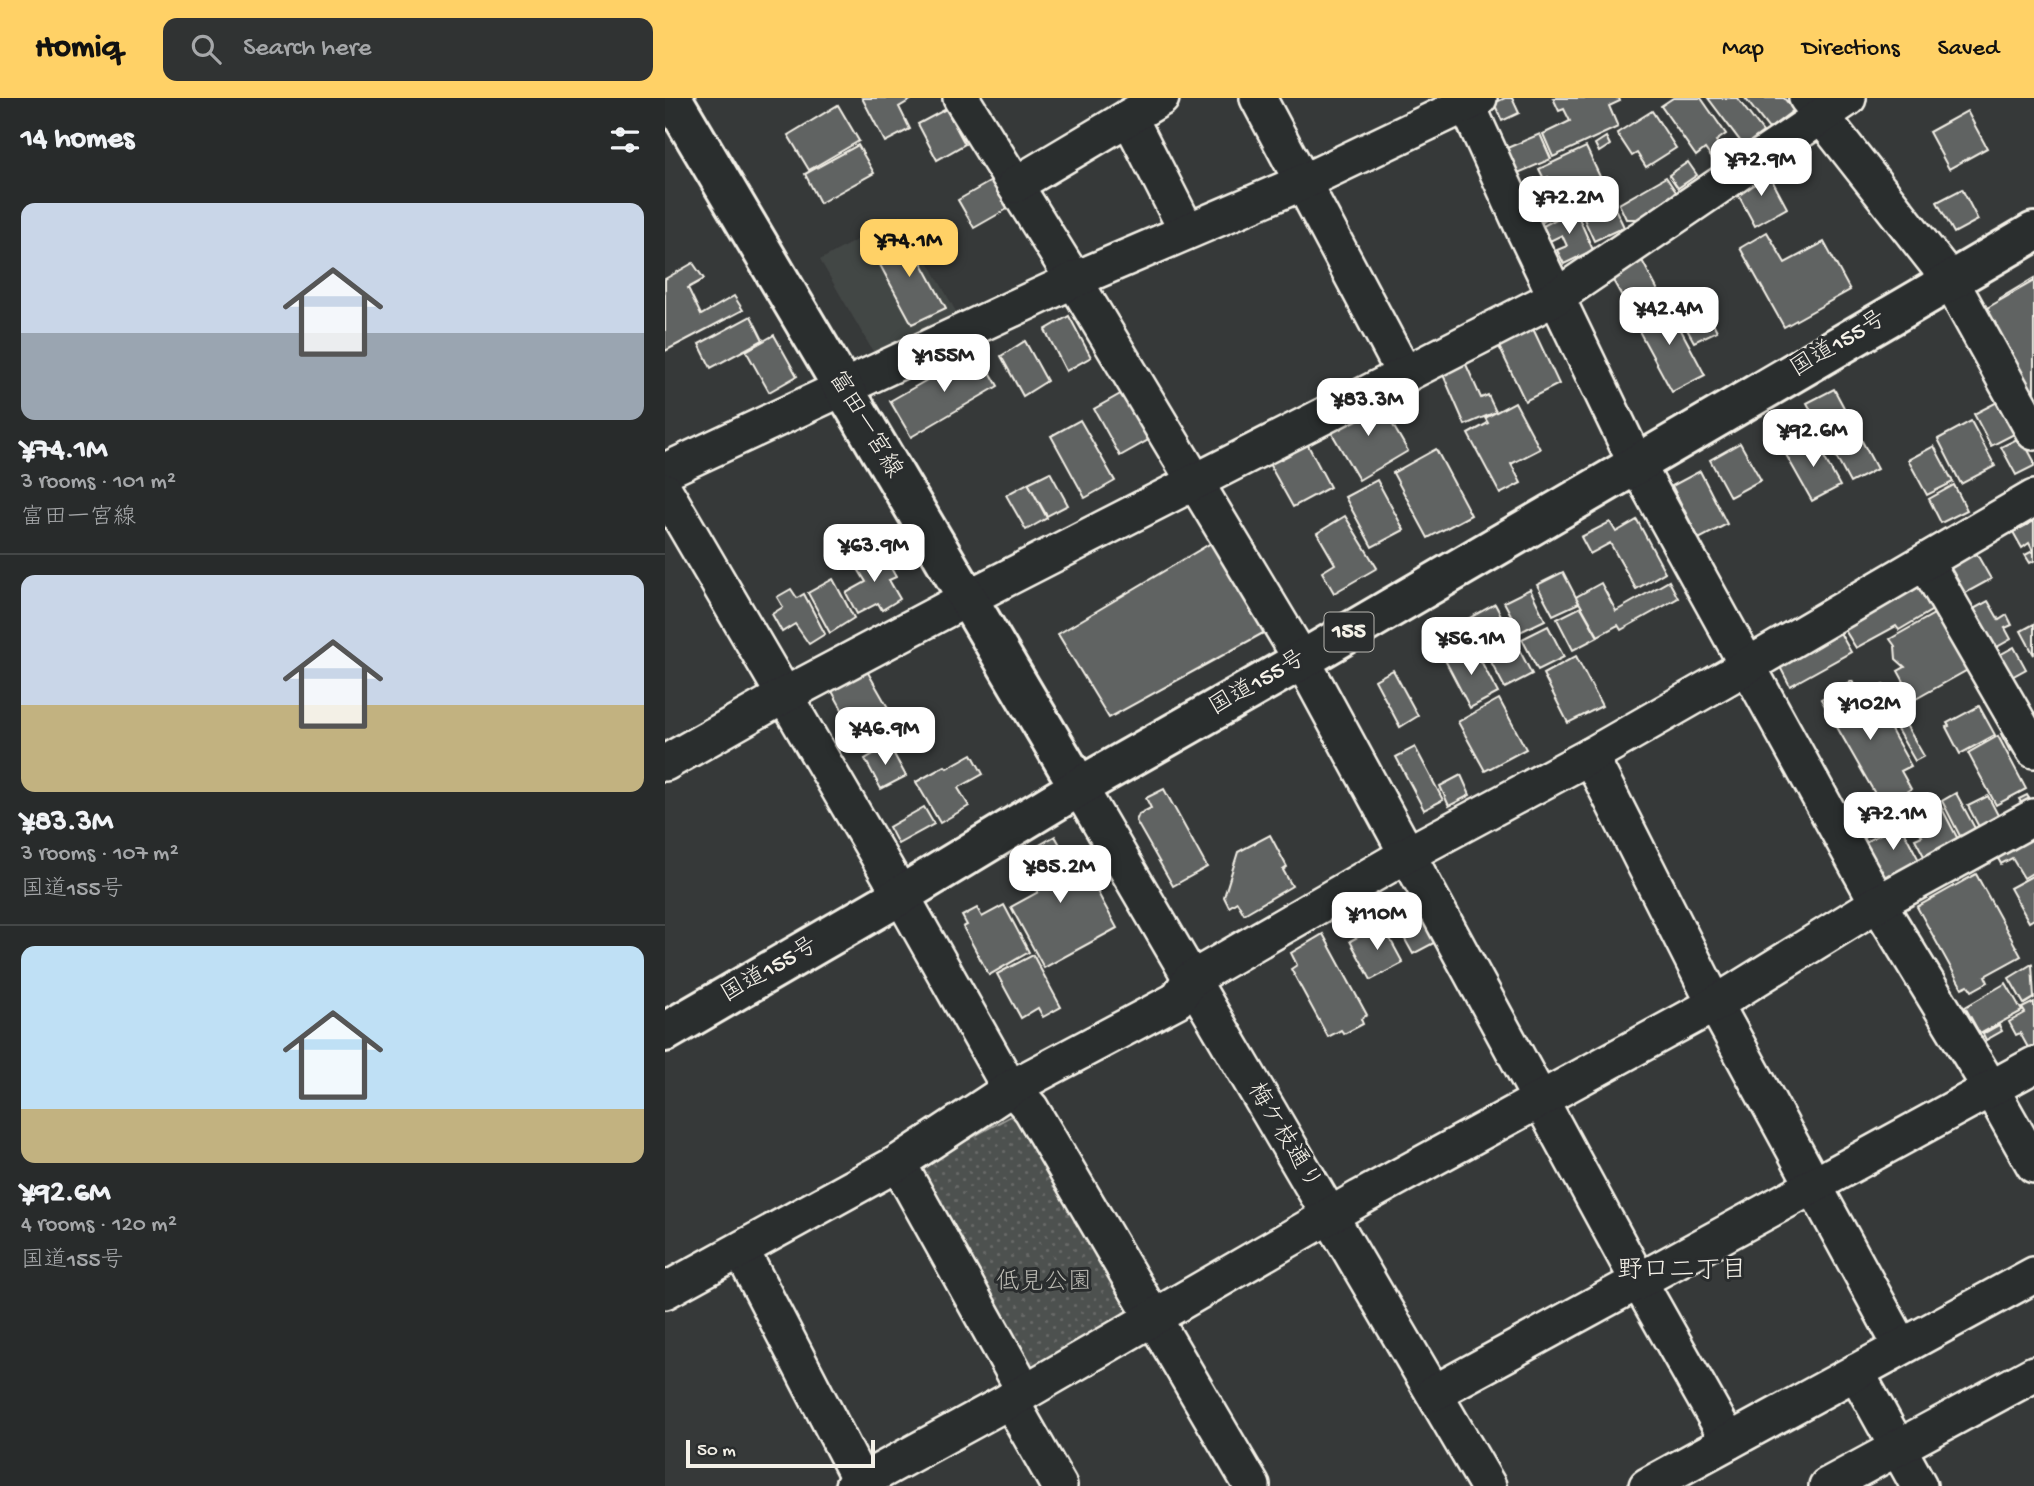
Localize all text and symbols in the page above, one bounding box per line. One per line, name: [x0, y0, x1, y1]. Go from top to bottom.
search box: [163, 18, 653, 81]
text: Homiq: [35, 30, 121, 68]
icon: search: [187, 30, 225, 68]
text: Search here: [243, 34, 371, 65]
text: Map: [1722, 35, 1764, 64]
text: Directions: [1802, 35, 1900, 64]
text: Saved: [1938, 35, 1999, 64]
icon: filters: [606, 121, 644, 159]
text: 14 homes: [21, 123, 134, 158]
pin: ¥72.9M: [1704, 139, 1818, 198]
text: ¥72.9M: [1727, 147, 1795, 174]
pin: ¥72.2M: [1512, 176, 1626, 236]
text: ¥72.2M: [1535, 185, 1603, 212]
pin: ¥74.1M: [852, 220, 966, 279]
text: ¥74.1M: [876, 228, 942, 255]
icon: home: [270, 249, 396, 375]
pin: ¥42.4M: [1612, 288, 1726, 347]
text: ¥42.4M: [1636, 296, 1702, 323]
street label: 国道155号: [1785, 304, 1892, 385]
pin: ¥155M: [895, 334, 993, 394]
text: ¥155M: [914, 343, 974, 370]
street label: 富田一宮線: [821, 366, 908, 484]
pin: ¥83.3M: [1311, 378, 1425, 438]
text: ¥83.3M: [1333, 387, 1403, 414]
pin: ¥92.6M: [1756, 410, 1870, 469]
text: ¥92.6M: [1779, 418, 1847, 445]
text: ¥74.1M: [21, 434, 107, 469]
text: 3 rooms · 101 m²: [21, 469, 176, 496]
text: 富田一宮線: [21, 505, 136, 532]
pin: ¥63.9M: [817, 524, 931, 584]
text: ¥63.9M: [840, 533, 908, 560]
road number: 155: [1325, 612, 1373, 652]
pin: ¥56.1M: [1414, 618, 1528, 677]
icon: home: [270, 621, 396, 747]
text: ¥56.1M: [1438, 626, 1504, 653]
street label: 国道155号: [1204, 644, 1312, 723]
pin: ¥102M: [1821, 682, 1919, 742]
text: ¥102M: [1840, 691, 1900, 718]
pin: ¥46.9M: [828, 708, 942, 767]
text: ¥46.9M: [851, 716, 919, 743]
pin: ¥72.1M: [1836, 792, 1950, 852]
text: ¥72.1M: [1860, 801, 1926, 828]
text: ¥83.3M: [21, 806, 113, 841]
text: 3 rooms · 107 m²: [21, 841, 179, 868]
pin: ¥85.2M: [1003, 846, 1117, 905]
text: ¥85.2M: [1025, 854, 1095, 881]
text: 国道155号: [21, 877, 123, 904]
pin: ¥110M: [1328, 892, 1426, 952]
text: ¥110M: [1348, 901, 1406, 928]
street label: 国道155号: [716, 931, 824, 1010]
icon: home: [270, 992, 396, 1118]
street label: 梅ケ枝通り: [1240, 1078, 1327, 1196]
text: ¥92.6M: [21, 1177, 110, 1212]
text: 4 rooms · 120 m²: [21, 1212, 177, 1239]
text: 国道155号: [21, 1248, 123, 1275]
district label: 野口二丁目: [1617, 1257, 1747, 1288]
park label: 低見公園: [996, 1268, 1092, 1298]
scale bar: [686, 1437, 875, 1469]
text: 50 m: [697, 1440, 736, 1463]

